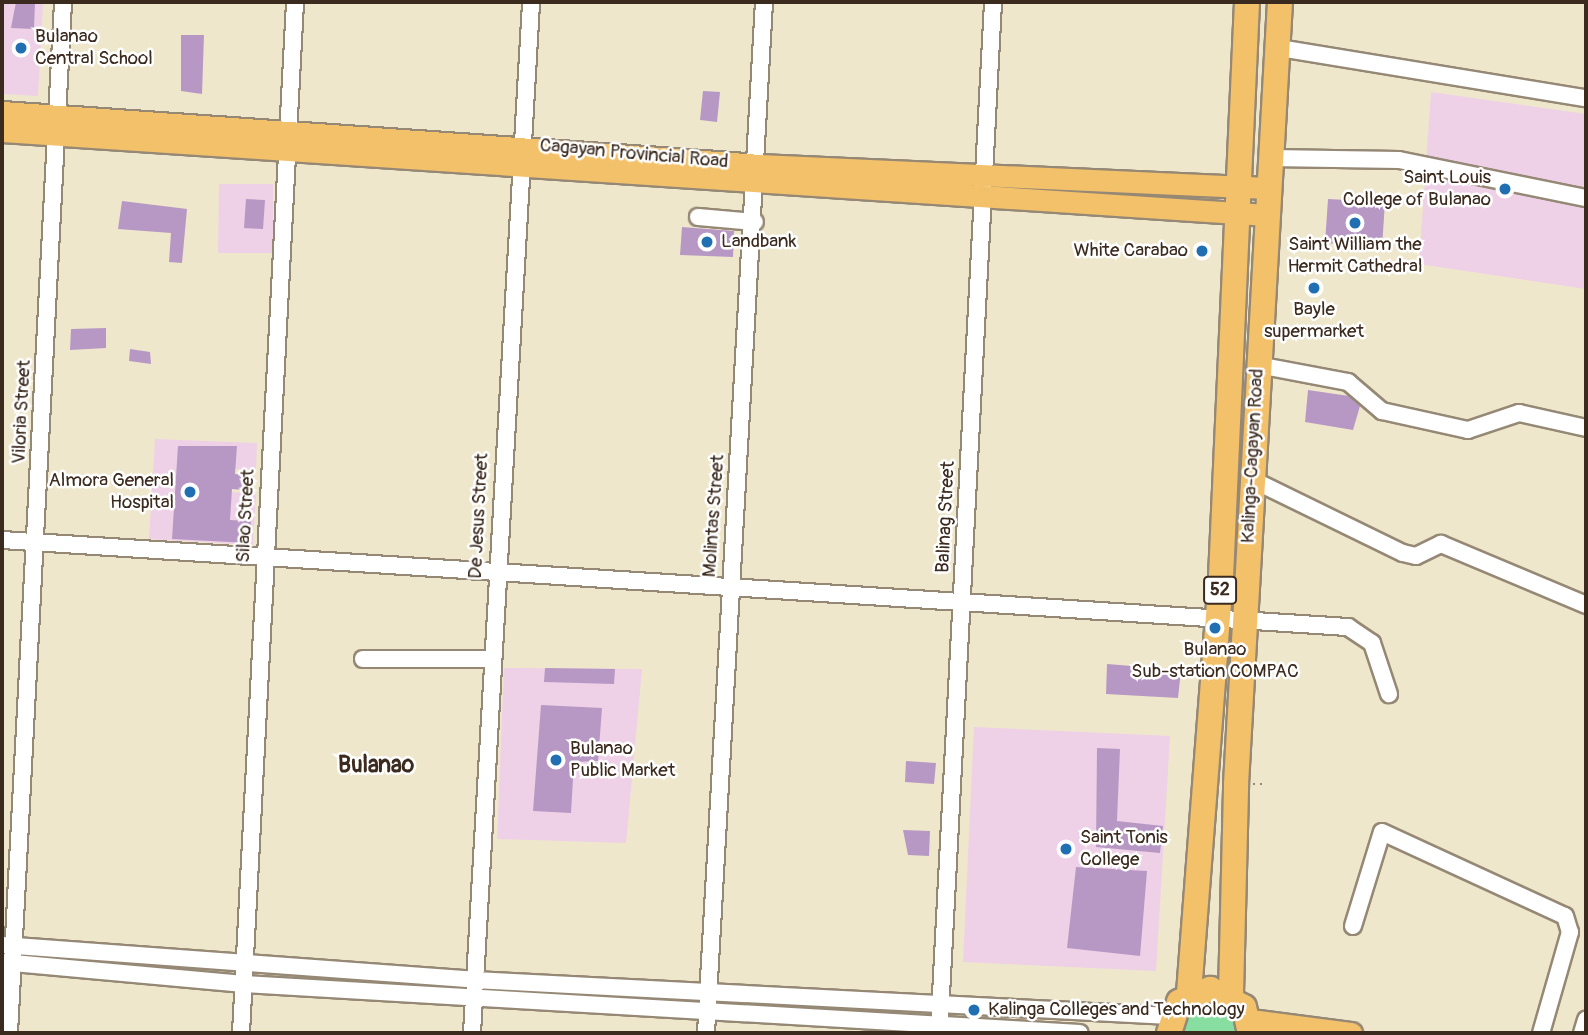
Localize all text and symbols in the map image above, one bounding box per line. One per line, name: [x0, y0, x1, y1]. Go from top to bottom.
place label: Bulanao Central School: [35, 26, 153, 70]
marker: Bulanao Central School: [13, 40, 29, 56]
street label: Cagayan Provincial Road: [539, 134, 729, 174]
place label: Saint Louis College of Bulanao: [1343, 167, 1491, 211]
marker: Saint Louis College of Bulanao: [1497, 181, 1513, 197]
marker: Saint William the Hermit Cathedral: [1347, 215, 1363, 231]
place label: Landbank: [721, 231, 796, 253]
marker: Landbank: [699, 234, 715, 250]
place label: Saint William the Hermit Cathedral: [1288, 234, 1422, 278]
place label: White Carabao: [1074, 240, 1188, 262]
marker: White Carabao: [1194, 243, 1210, 259]
marker: Bayle supermarket: [1306, 280, 1322, 296]
place label: Bayle supermarket: [1264, 299, 1364, 343]
street label: Viloria Street: [8, 359, 36, 465]
street label: Kalinga-Cagayan Road: [1237, 368, 1269, 544]
street label: De Jesus Street: [464, 453, 494, 579]
street label: Molintas Street: [698, 454, 730, 578]
street label: Balinag Street: [932, 460, 960, 574]
street label: Silao Street: [232, 469, 260, 563]
place label: Almora General Hospital: [48, 470, 174, 514]
marker: Almora General Hospital: [180, 482, 200, 502]
road number: 52: [1202, 576, 1238, 604]
marker: Bulanao Sub-station COMPAC: [1207, 620, 1223, 636]
place label: Bulanao Sub-station COMPAC: [1131, 639, 1299, 683]
place label: Bulanao Public Market: [570, 738, 675, 782]
district label: Bulanao: [338, 751, 414, 779]
marker: Bulanao Public Market: [548, 752, 564, 768]
place label: Saint Tonis College: [1080, 827, 1168, 871]
marker: Saint Tonis College: [1058, 841, 1074, 857]
place label: Kalinga Colleges and Technology: [988, 999, 1245, 1021]
marker: Kalinga Colleges and Technology: [966, 1002, 982, 1018]

